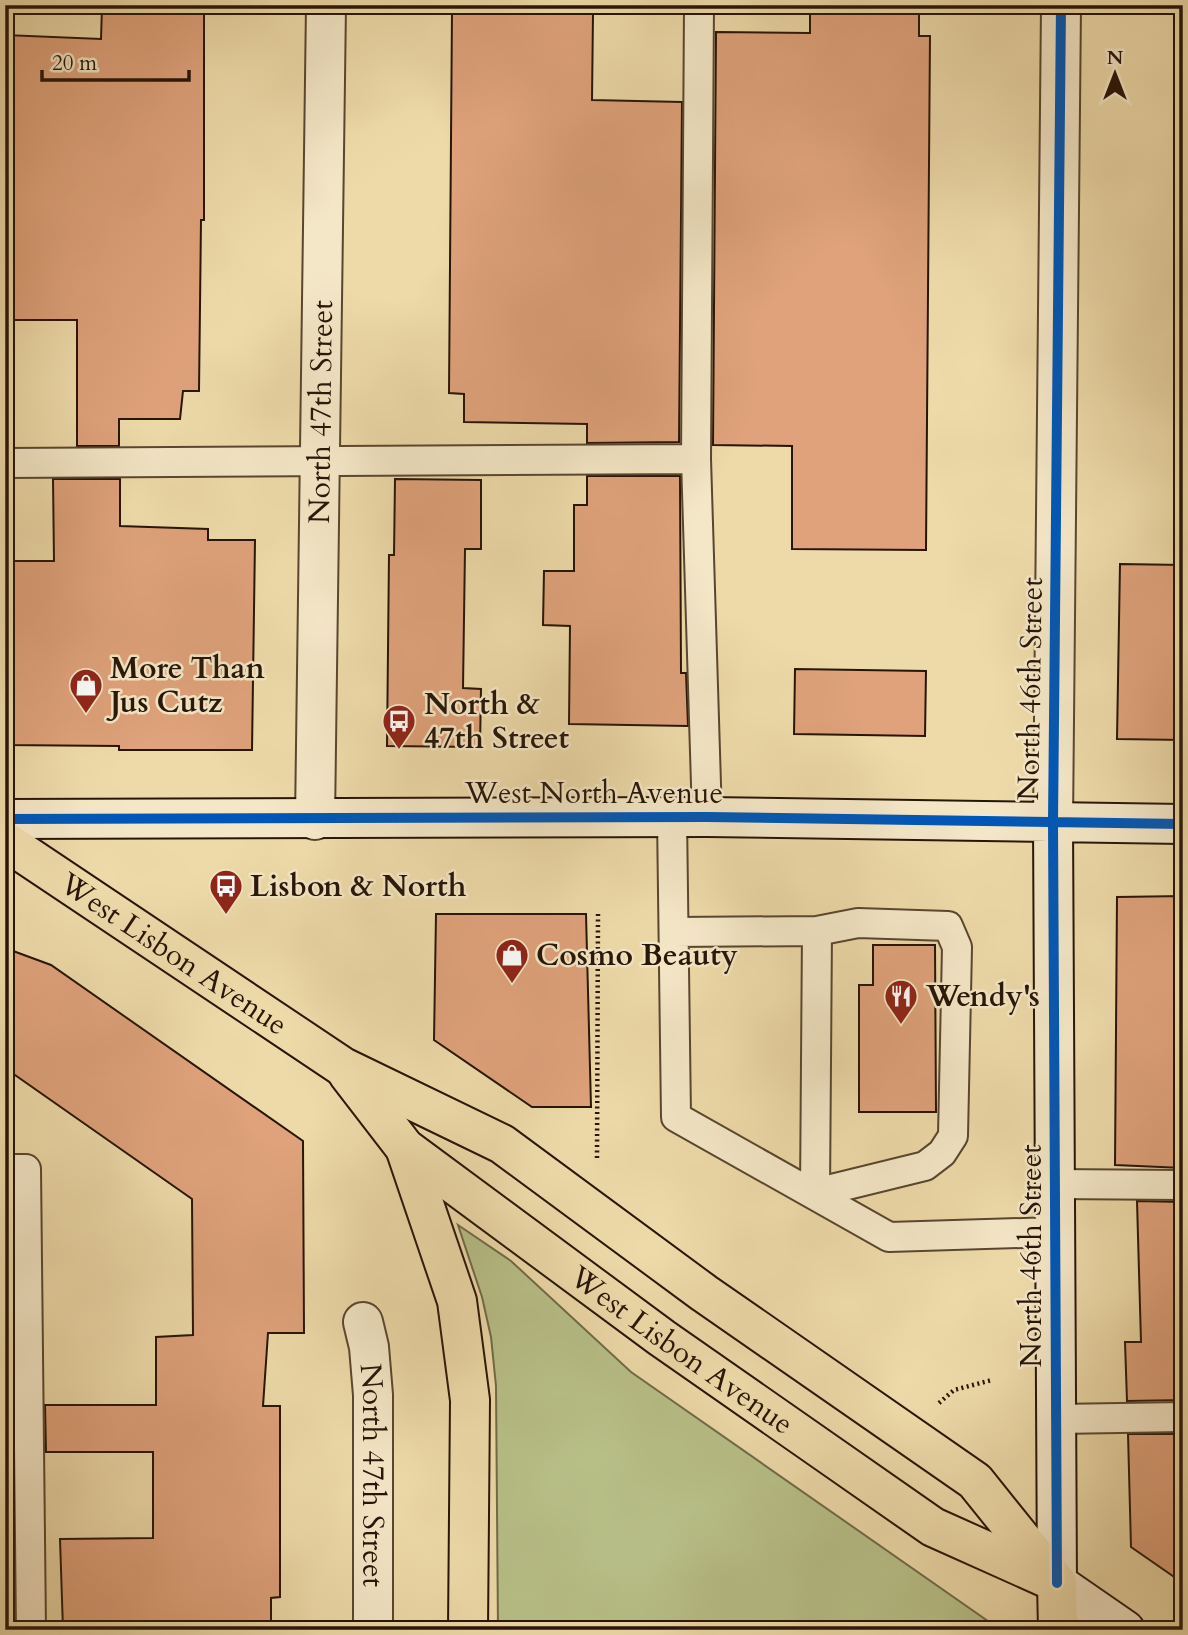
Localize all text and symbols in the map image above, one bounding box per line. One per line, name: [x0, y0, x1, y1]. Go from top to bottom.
scale bar: [42, 38, 189, 82]
north arrow: [1080, 38, 1150, 108]
text: N: [1107, 45, 1124, 71]
text: 20 m: [52, 49, 97, 78]
street label: North 47th Street: [299, 299, 343, 524]
street label: North 46th Street: [1008, 576, 1053, 801]
place label: More Than Jus Cutz: [106, 648, 265, 723]
shop icon: More Than Jus Cutz: [67, 666, 105, 715]
place label: North & 47th Street: [424, 684, 570, 759]
bus stop icon: North & 47th Street: [380, 702, 418, 751]
street label: West North Avenue: [464, 773, 723, 814]
street label: West Lisbon Avenue: [51, 863, 295, 1045]
place label: Lisbon & North: [250, 866, 467, 907]
bus stop icon: Lisbon & North: [207, 867, 245, 916]
place label: Cosmo Beauty: [536, 935, 738, 976]
shop icon: Cosmo Beauty: [493, 936, 531, 985]
place label: Wendy's: [925, 976, 1040, 1017]
restaurant icon: Wendy's: [882, 977, 920, 1026]
street label: North 46th Street: [1011, 1144, 1052, 1368]
street label: West Lisbon Avenue: [560, 1256, 801, 1444]
street label: North 47th Street: [349, 1362, 393, 1588]

